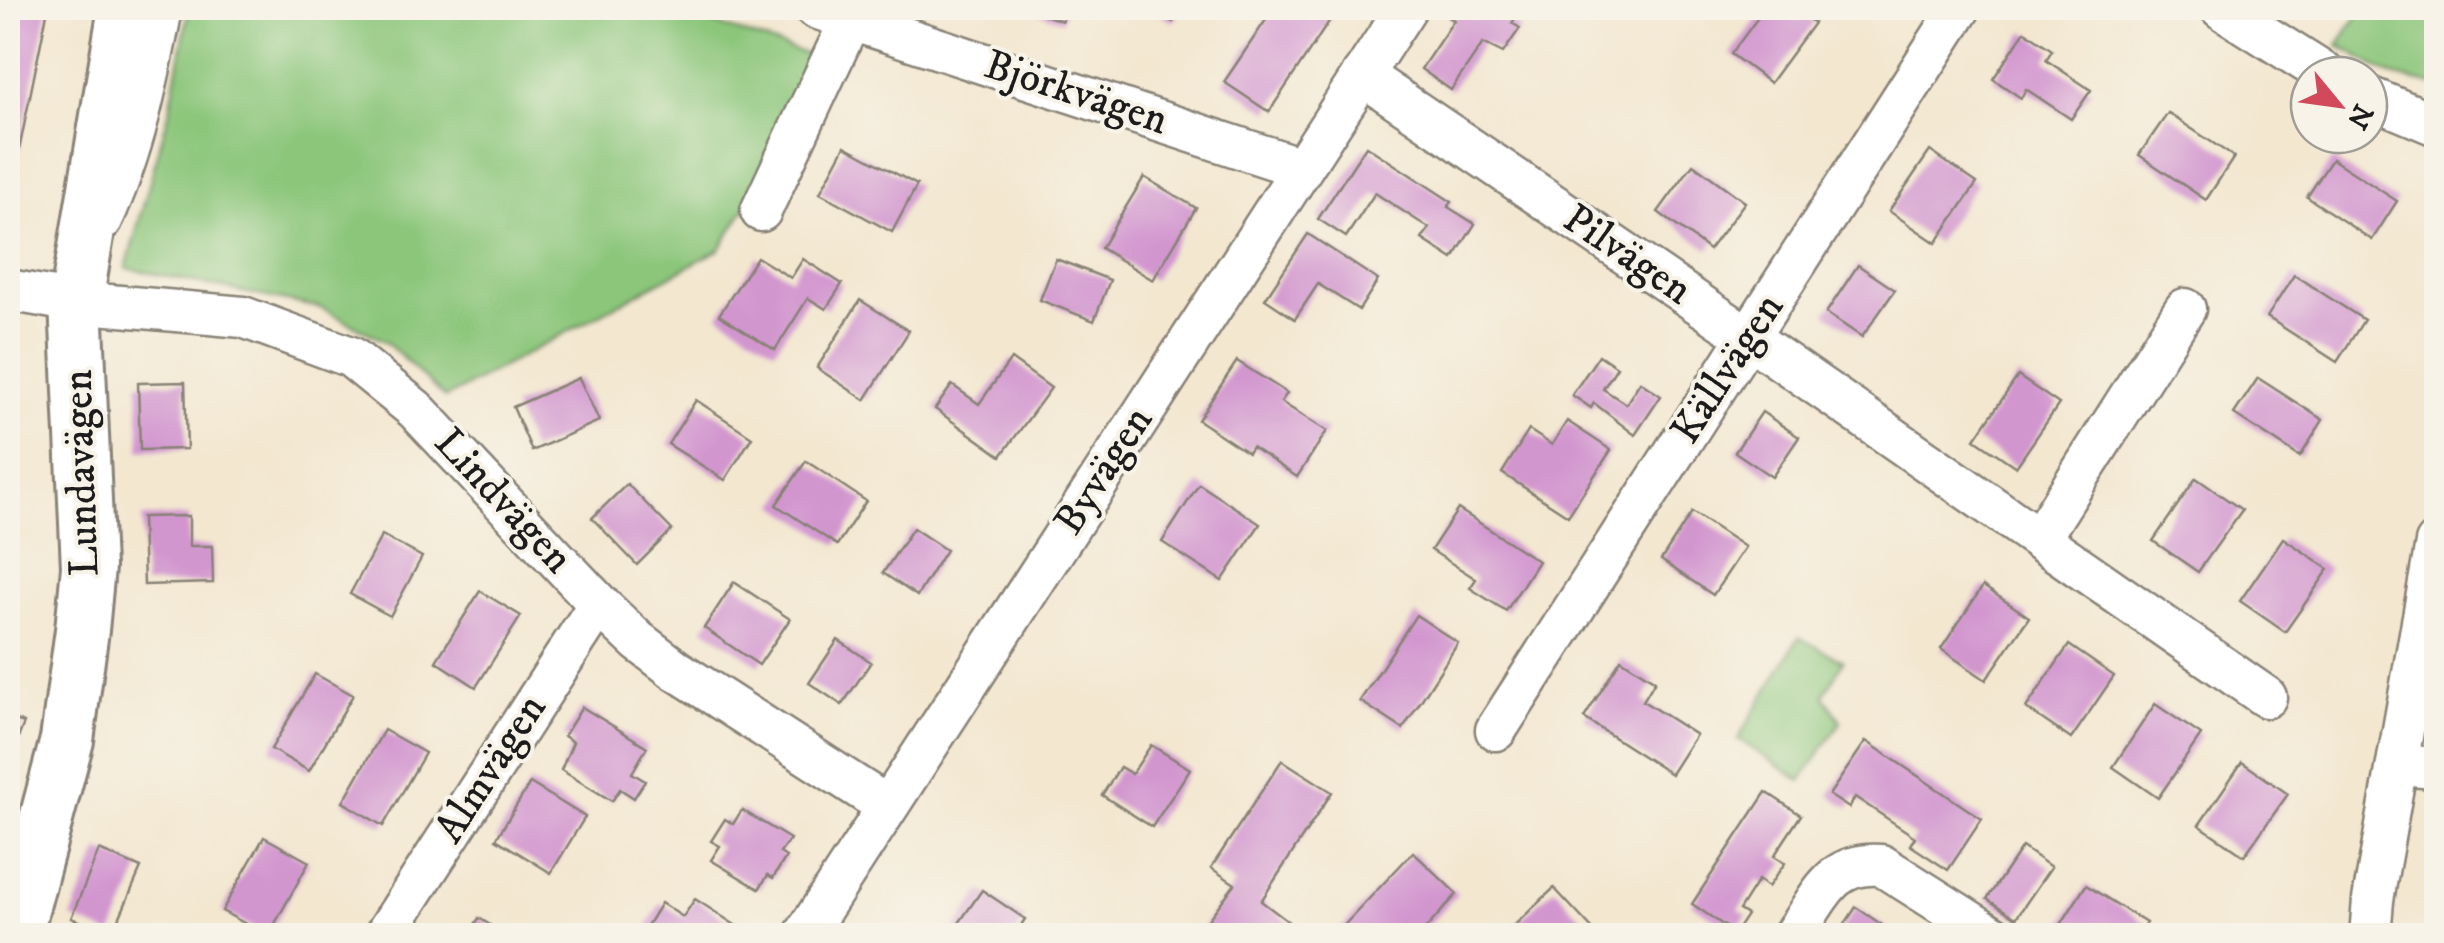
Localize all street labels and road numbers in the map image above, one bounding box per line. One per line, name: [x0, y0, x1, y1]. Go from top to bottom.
street label: Björkvägen: [978, 39, 1174, 147]
street label: Pilvägen: [1553, 193, 1701, 317]
street label: Källvägen: [1660, 284, 1796, 454]
street label: Lundavägen: [52, 369, 112, 577]
street label: Byvägen: [1043, 397, 1165, 545]
street label: Lindvägen: [423, 418, 583, 585]
street label: Almvägen: [424, 685, 558, 853]

